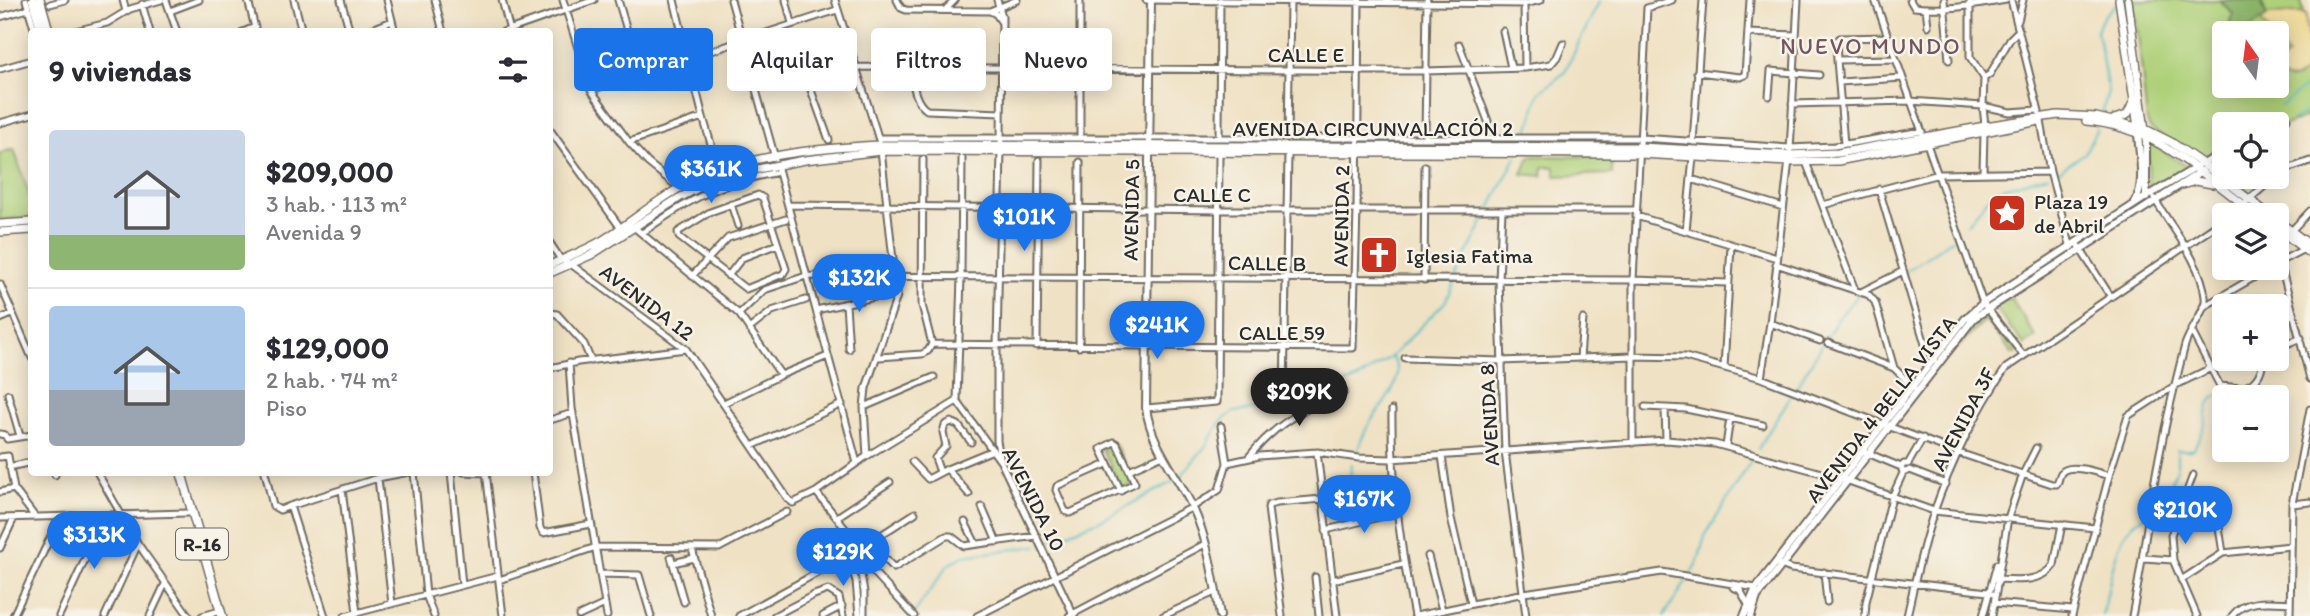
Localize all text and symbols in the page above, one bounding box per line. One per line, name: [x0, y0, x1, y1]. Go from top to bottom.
north arrow: [2212, 21, 2289, 98]
map controls: [2212, 21, 2289, 462]
chip: Comprar: [574, 28, 713, 91]
chip: Alquilar: [727, 28, 857, 91]
chip: Filtros: [871, 28, 986, 91]
chip: Nuevo: [1000, 28, 1112, 91]
district label: NUEVO MUNDO: [1780, 32, 1962, 60]
street label: CALLE E: [1268, 42, 1344, 67]
icon: filters: [494, 51, 532, 89]
text: 9 viviendas: [49, 52, 192, 89]
button: locate: [2212, 112, 2289, 189]
street label: AVENIDA CIRCUNVALACIÓN 2: [1233, 116, 1513, 141]
pin: $361K: [662, 146, 760, 205]
text: $209,000: [266, 153, 394, 190]
text: $361K: [680, 154, 742, 182]
icon: home: [105, 158, 189, 242]
street label: AVENIDA 5: [1118, 159, 1144, 261]
street label: AVENIDA 2: [1328, 165, 1354, 267]
street label: CALLE C: [1173, 182, 1251, 207]
place label: Plaza 19 de Abril: [2034, 189, 2108, 238]
text: 3 hab. · 113 m²: [266, 190, 407, 218]
place icon: Plaza 19 de Abril: [1986, 192, 2028, 234]
pin: $101K: [975, 194, 1073, 253]
text: $101K: [993, 202, 1055, 230]
button: layers: [2212, 203, 2289, 280]
text: Avenida 9: [266, 218, 362, 246]
church icon: Iglesia Fatima: [1358, 234, 1400, 276]
place label: Iglesia Fatima: [1406, 243, 1533, 268]
street label: CALLE B: [1228, 250, 1306, 276]
pin: $132K: [810, 254, 908, 314]
street label: AVENIDA 12: [595, 258, 699, 346]
text: $132K: [828, 263, 890, 291]
button: +: [2212, 294, 2289, 371]
pin: $241K: [1108, 302, 1206, 361]
text: $241K: [1126, 310, 1188, 338]
street label: AVENIDA 4 BELLA VISTA: [1800, 310, 1962, 507]
street label: CALLE 59: [1239, 320, 1325, 345]
text: $129,000: [266, 329, 389, 366]
icon: home: [105, 334, 189, 418]
street label: AVENIDA 8: [1474, 363, 1504, 467]
street label: AVENIDA 3F: [1925, 363, 2001, 475]
text: 2 hab. · 74 m²: [266, 366, 398, 394]
pin: $209K: [1250, 368, 1348, 428]
text: $209K: [1267, 377, 1331, 405]
button: −: [2212, 385, 2289, 462]
text: Piso: [266, 394, 307, 422]
street label: AVENIDA 10: [997, 443, 1071, 555]
pin: $167K: [1315, 476, 1413, 535]
text: $167K: [1334, 484, 1394, 512]
pin: $210K: [2136, 486, 2234, 546]
text: $210K: [2153, 495, 2217, 523]
pin: $313K: [45, 512, 143, 571]
text: $313K: [63, 520, 125, 548]
road number: R-16: [176, 528, 228, 559]
pin: $129K: [794, 528, 892, 588]
text: $129K: [812, 537, 874, 565]

